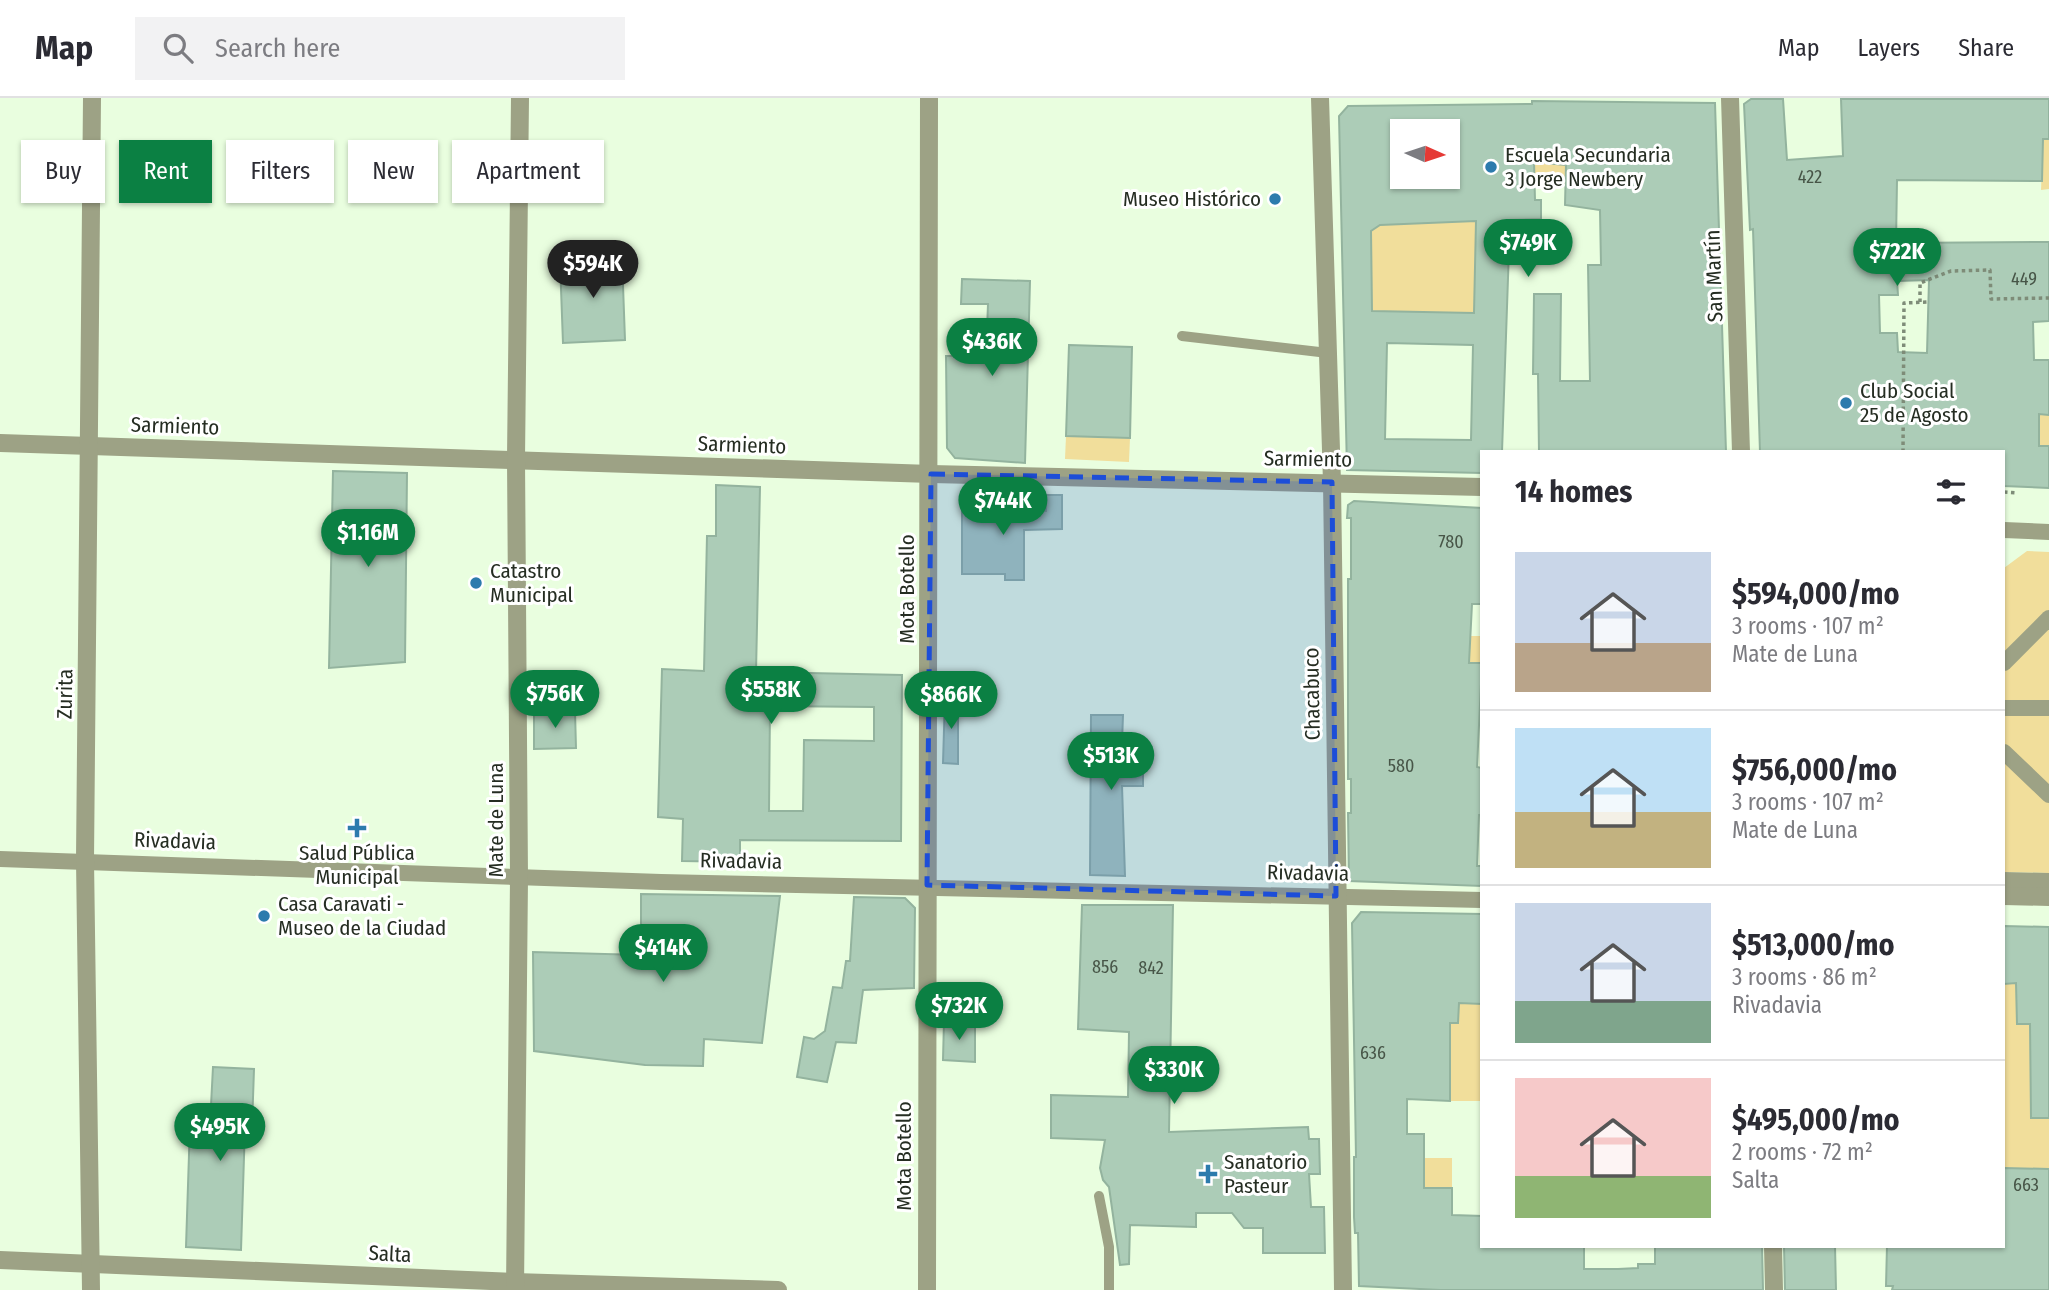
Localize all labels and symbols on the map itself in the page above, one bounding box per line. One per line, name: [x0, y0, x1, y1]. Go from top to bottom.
north arrow: [1390, 119, 1460, 189]
place label: Escuela Secundaria 3 Jorge Newbery: [1505, 142, 1671, 192]
marker: Escuela Secundaria 3 Jorge Newbery: [1483, 159, 1499, 175]
house number: 422: [1798, 166, 1822, 188]
place label: Museo Histórico: [1123, 186, 1261, 212]
marker: Museo Histórico: [1267, 191, 1283, 207]
pin: $749K: [1479, 220, 1577, 279]
pin: $722K: [1848, 228, 1946, 288]
street label: San Martín: [1699, 229, 1729, 323]
pin: $594K: [544, 240, 642, 300]
house number: 449: [2011, 268, 2037, 290]
pin: $436K: [943, 318, 1041, 378]
place label: Club Social 25 de Agosto: [1860, 378, 1969, 428]
marker: Club Social 25 de Agosto: [1838, 395, 1854, 411]
street label: Sarmiento: [130, 411, 220, 441]
street label: Sarmiento: [697, 430, 787, 460]
street label: Sarmiento: [1264, 445, 1352, 473]
pin: $744K: [954, 478, 1052, 537]
pin: $1.16M: [311, 510, 425, 569]
house number: 780: [1438, 531, 1464, 553]
street label: Mota Botello: [894, 534, 920, 644]
place label: Catastro Municipal: [490, 558, 574, 608]
marker: Catastro Municipal: [468, 575, 484, 591]
street label: Chacabuco: [1298, 647, 1326, 741]
pin: $558K: [722, 666, 820, 726]
street label: Zurita: [52, 669, 78, 719]
pin: $756K: [506, 670, 604, 730]
pin: $866K: [902, 672, 1000, 731]
pin: $513K: [1062, 732, 1160, 792]
house number: 580: [1388, 755, 1414, 777]
street label: Mate de Luna: [483, 763, 509, 877]
marker: Salud Pública Municipal: [347, 818, 367, 838]
street label: Rivadavia: [133, 827, 217, 855]
place label: Salud Pública Municipal: [299, 840, 415, 890]
street label: Rivadavia: [700, 847, 782, 875]
street label: Rivadavia: [1267, 859, 1349, 887]
place label: Casa Caravati - Museo de la Ciudad: [278, 891, 446, 941]
marker: Casa Caravati - Museo de la Ciudad: [256, 908, 272, 924]
pin: $414K: [614, 924, 712, 984]
house number: 856: [1092, 956, 1118, 978]
house number: 842: [1138, 957, 1164, 979]
pin: $732K: [910, 982, 1008, 1042]
house number: 636: [1360, 1042, 1386, 1064]
pin: $330K: [1125, 1046, 1223, 1106]
street label: Mota Botello: [891, 1101, 917, 1211]
pin: $495K: [171, 1104, 269, 1163]
place label: Sanatorio Pasteur: [1224, 1149, 1307, 1199]
marker: Sanatorio Pasteur: [1198, 1164, 1218, 1184]
house number: 663: [2013, 1174, 2039, 1196]
street label: Salta: [368, 1240, 412, 1268]

